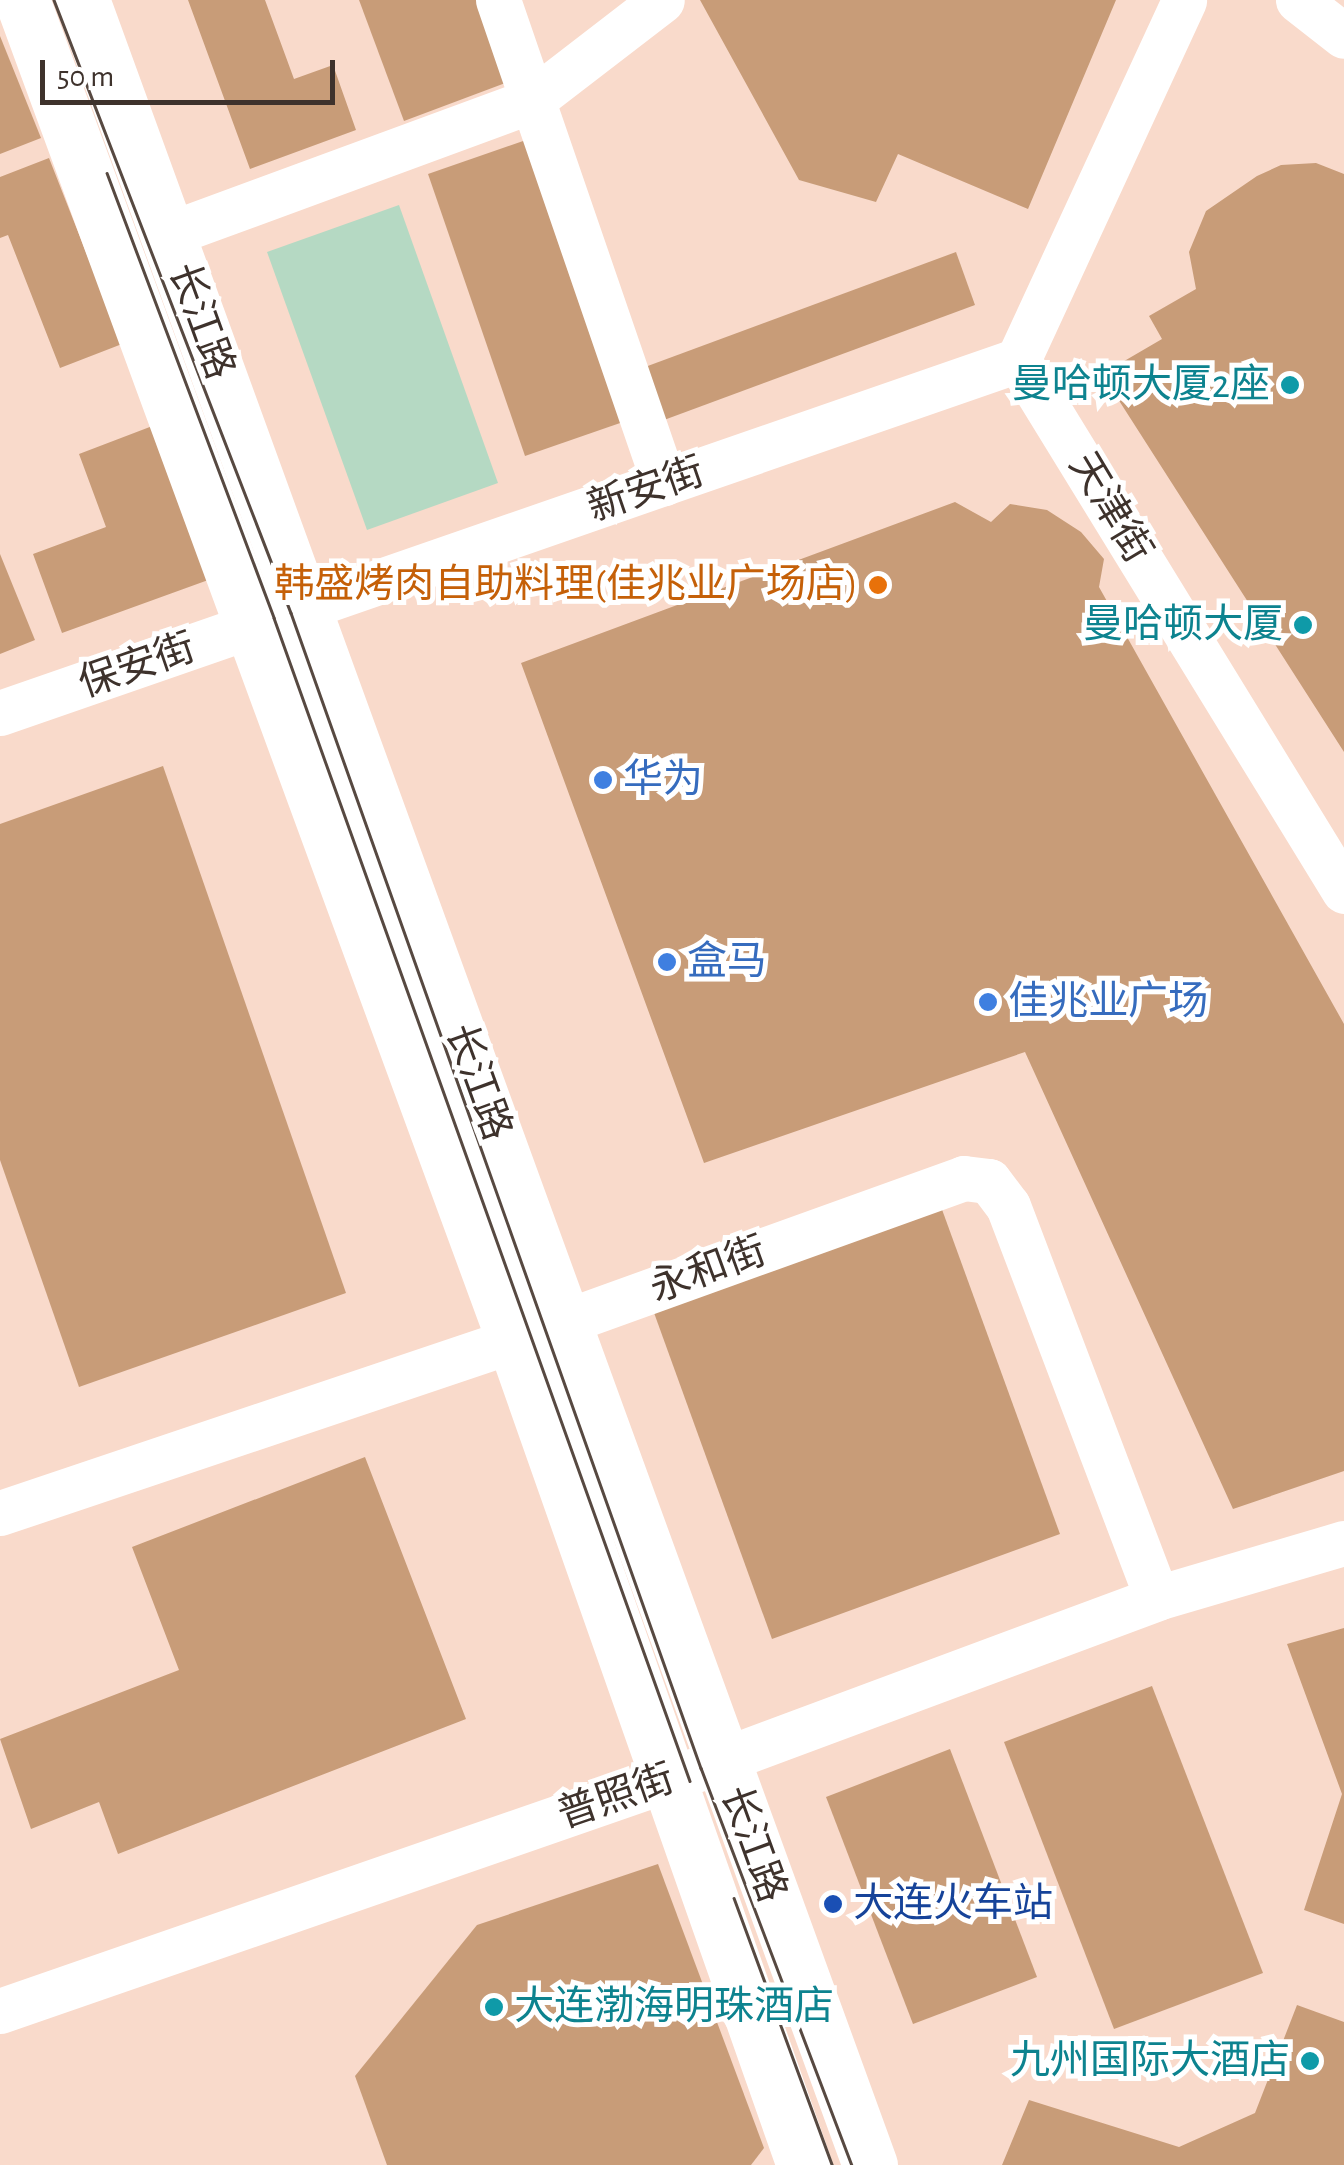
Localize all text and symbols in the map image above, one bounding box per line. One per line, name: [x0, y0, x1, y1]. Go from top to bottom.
scale bar: [45, 40, 340, 102]
text: 50 m: [57, 62, 114, 92]
street label: 长江路: [158, 256, 244, 386]
place label: 曼哈顿大厦2座: [1012, 361, 1270, 409]
marker: 曼哈顿大厦2座: [1279, 374, 1301, 396]
street label: 天津街: [1059, 444, 1161, 572]
street label: 新安街: [581, 448, 711, 532]
place label: 韩盛烤肉自助料理(佳兆业广场店): [274, 561, 858, 609]
marker: 韩盛烤肉自助料理(佳兆业广场店): [867, 574, 889, 596]
place label: 曼哈顿大厦: [1083, 601, 1283, 649]
marker: 曼哈顿大厦: [1292, 614, 1314, 636]
street label: 保安街: [72, 624, 202, 708]
place label: 华为: [623, 756, 703, 804]
marker: 华为: [592, 769, 614, 791]
place label: 盒马: [687, 938, 767, 986]
marker: 盒马: [656, 951, 678, 973]
place label: 佳兆业广场: [1008, 978, 1208, 1026]
marker: 佳兆业广场: [977, 991, 999, 1013]
street label: 长江路: [435, 1017, 521, 1147]
street label: 永和街: [643, 1227, 773, 1313]
street label: 普照街: [551, 1755, 681, 1839]
street label: 长江路: [710, 1779, 796, 1909]
place label: 大连火车站: [853, 1880, 1053, 1928]
marker: 大连火车站: [822, 1893, 844, 1915]
place label: 大连渤海明珠酒店: [514, 1983, 834, 2031]
marker: 大连渤海明珠酒店: [483, 1996, 505, 2018]
place label: 九州国际大酒店: [1010, 2037, 1290, 2085]
marker: 九州国际大酒店: [1299, 2050, 1321, 2072]

